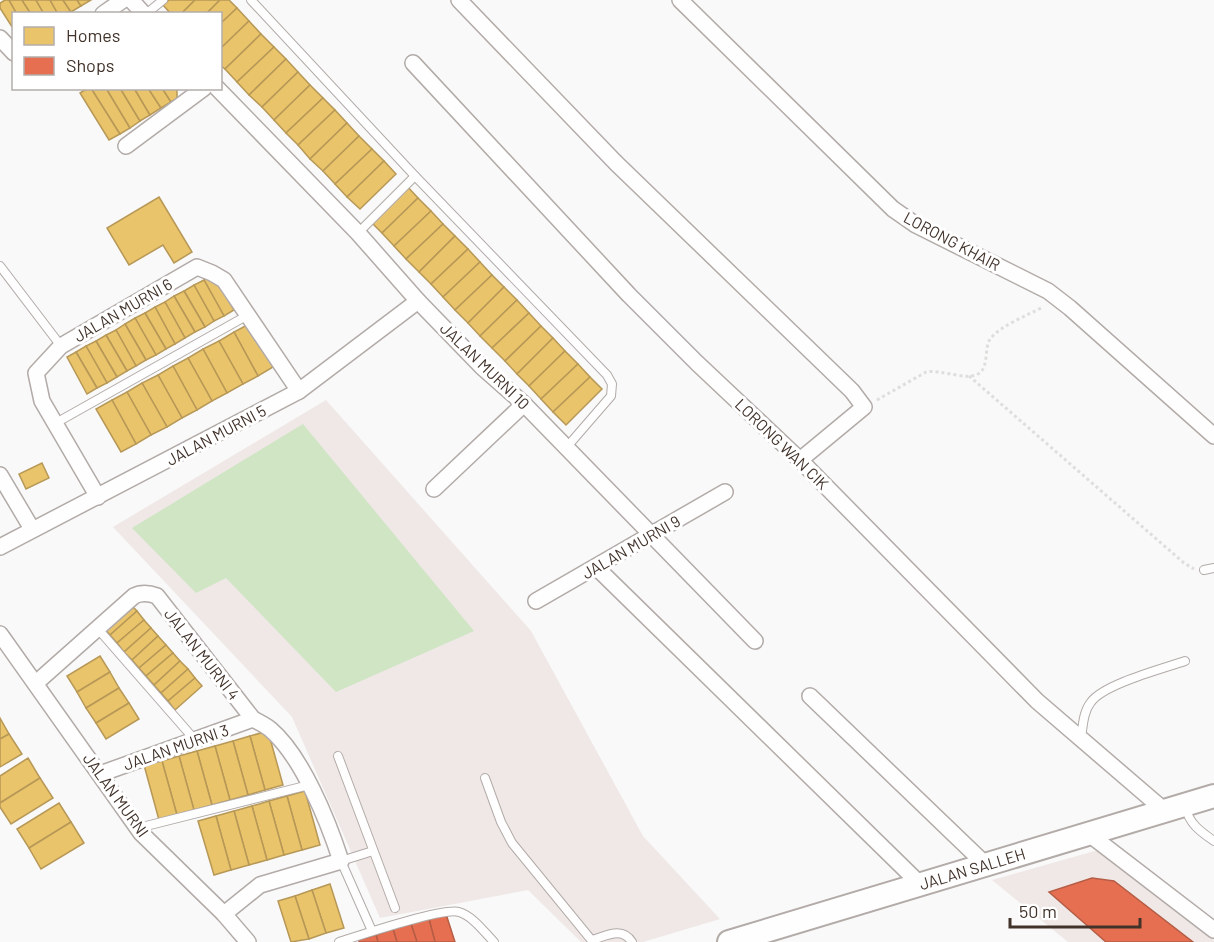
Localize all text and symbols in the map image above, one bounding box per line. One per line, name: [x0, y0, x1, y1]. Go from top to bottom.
legend: [12, 12, 222, 90]
text: Homes: [66, 24, 120, 46]
text: Shops: [66, 54, 115, 76]
street label: LORONG KHAIR: [901, 207, 1004, 274]
street label: JALAN MURNI 6: [70, 274, 175, 345]
street label: JALAN MURNI 10: [437, 318, 534, 413]
street label: LORONG WAN CIK: [732, 394, 833, 493]
street label: JALAN MURNI 5: [163, 400, 269, 469]
street label: JALAN MURNI 9: [578, 511, 683, 582]
street label: JALAN MURNI 4: [161, 604, 244, 703]
street label: JALAN MURNI 3: [121, 720, 231, 773]
street label: JALAN MURNI: [80, 749, 153, 840]
street label: JALAN SALLEH: [917, 843, 1027, 893]
scale bar: [1010, 891, 1140, 929]
text: 50 m: [1019, 900, 1057, 922]

